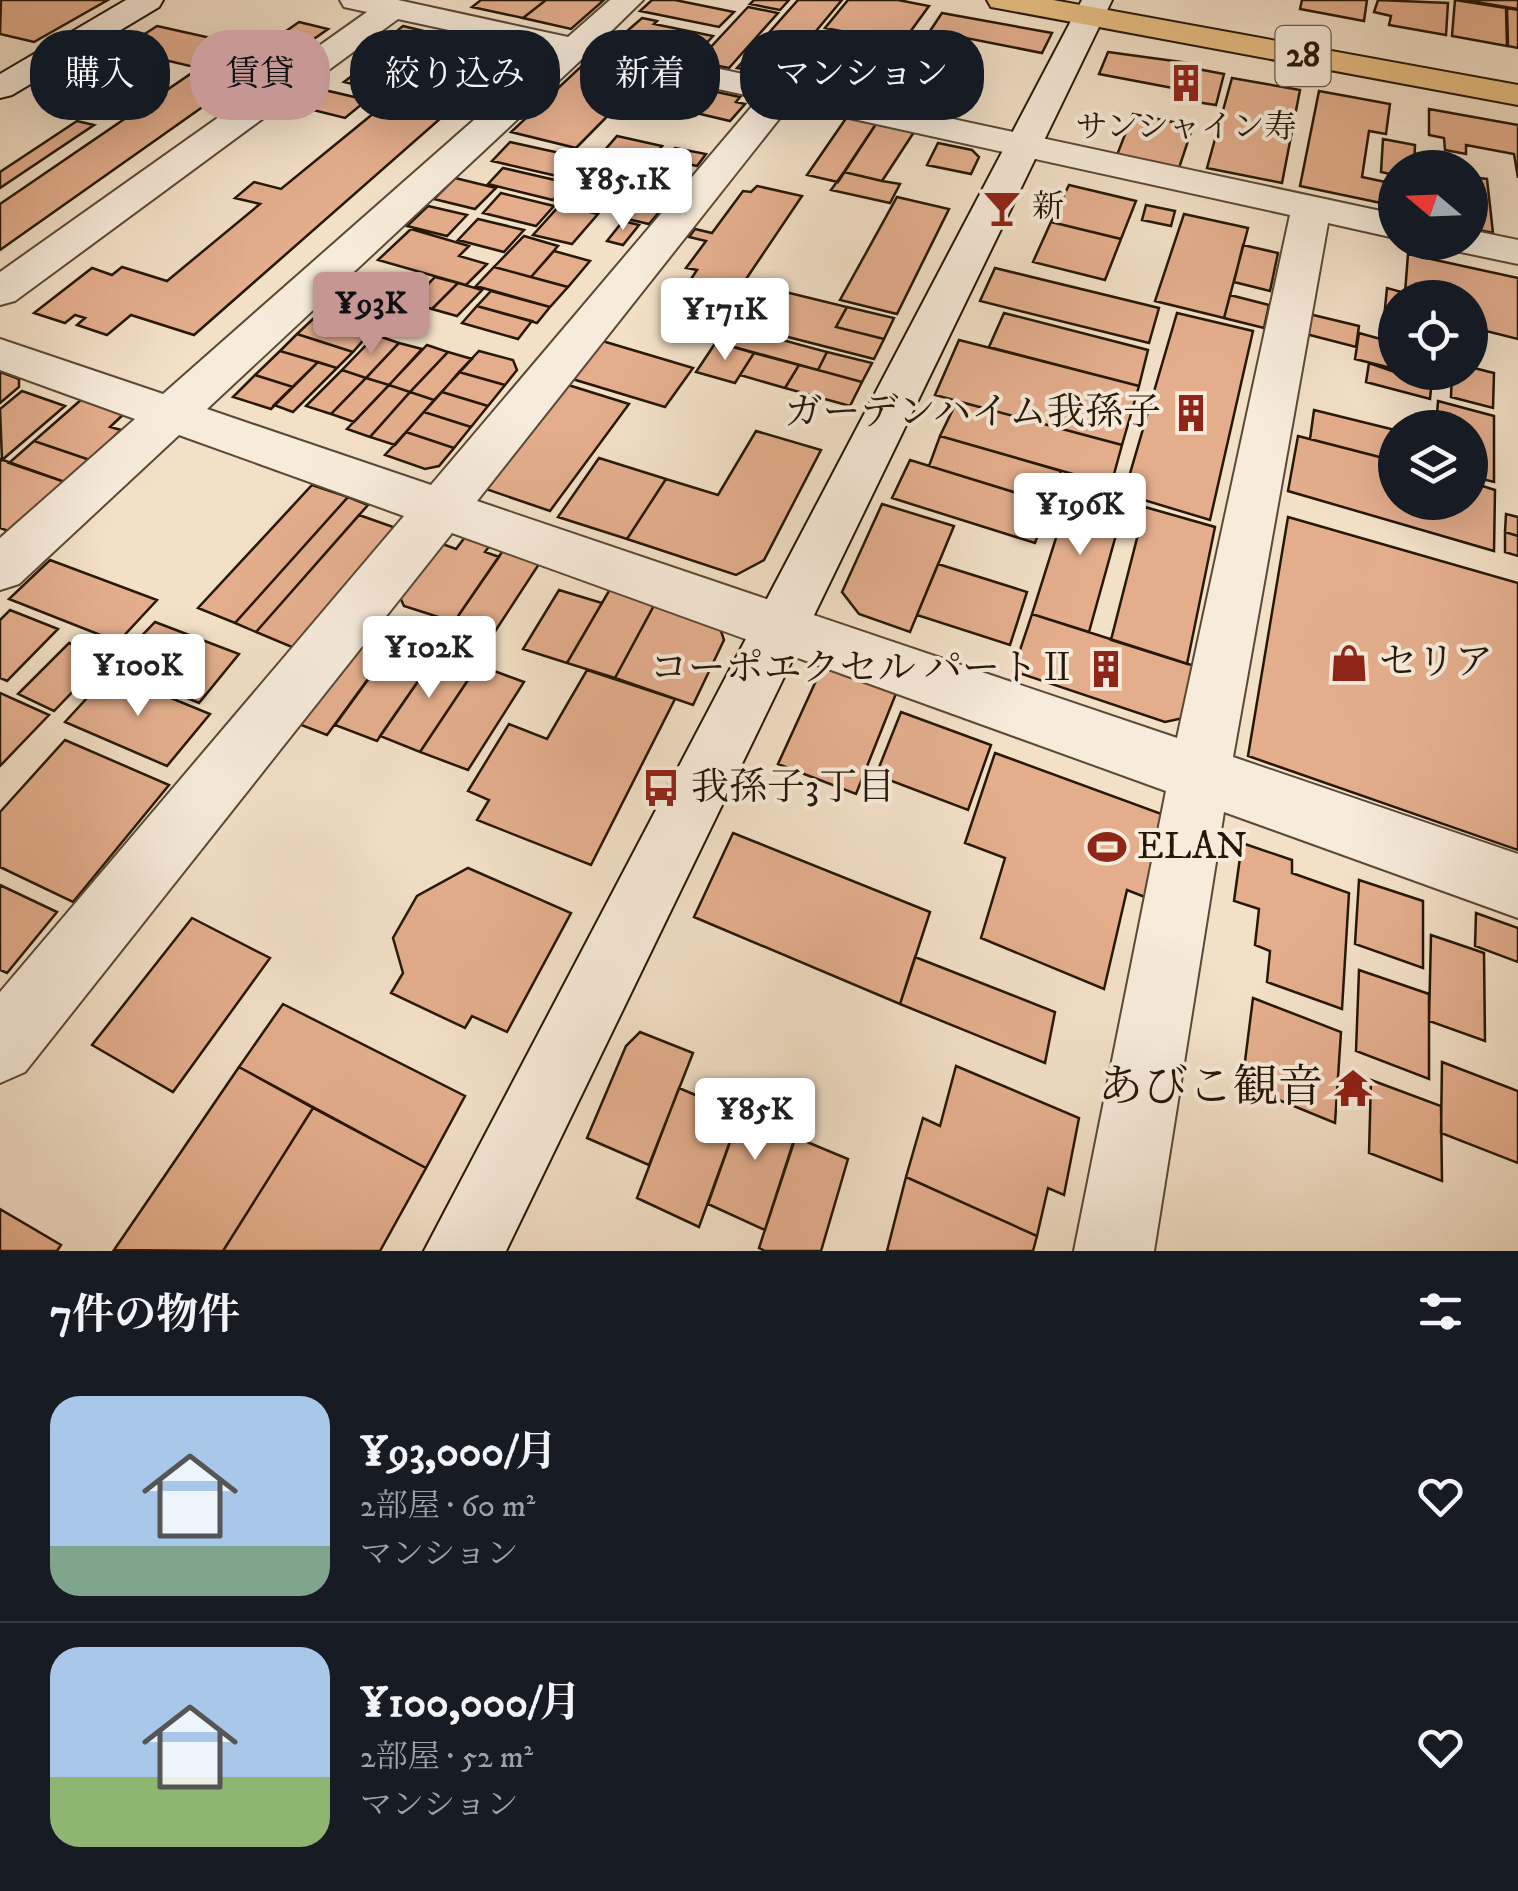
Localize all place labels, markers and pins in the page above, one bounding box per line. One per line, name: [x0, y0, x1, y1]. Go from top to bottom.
building icon: サンシャイン寿: [1165, 62, 1207, 104]
place label: サンシャイン寿: [1076, 108, 1296, 148]
pin: ¥85.1K: [542, 148, 704, 233]
bar icon: 新: [981, 187, 1023, 229]
place label: 新: [1032, 188, 1064, 228]
pin: ¥93K: [312, 272, 430, 357]
pin: ¥171K: [655, 278, 795, 363]
place label: ガーデンハイム我孫子: [784, 389, 1161, 437]
building icon: ガーデンハイム我孫子: [1170, 392, 1212, 434]
pin: ¥196K: [1010, 473, 1150, 558]
pin: ¥102K: [359, 616, 499, 701]
pin: ¥100K: [68, 634, 208, 719]
place label: セリア: [1379, 639, 1493, 687]
shop icon: セリア: [1328, 642, 1370, 684]
place label: コーポエクセル パートⅡ: [650, 645, 1076, 693]
building icon: コーポエクセル パートⅡ: [1085, 648, 1127, 690]
place label: 我孫子3丁目: [691, 764, 895, 812]
bus stop icon: 我孫子3丁目: [640, 767, 682, 809]
place label: ELAN: [1137, 823, 1247, 871]
sports icon: ELAN: [1086, 826, 1128, 868]
place label: あびこ観音: [1098, 1060, 1323, 1116]
temple icon: あびこ観音: [1332, 1067, 1374, 1109]
pin: ¥85K: [696, 1078, 814, 1163]

